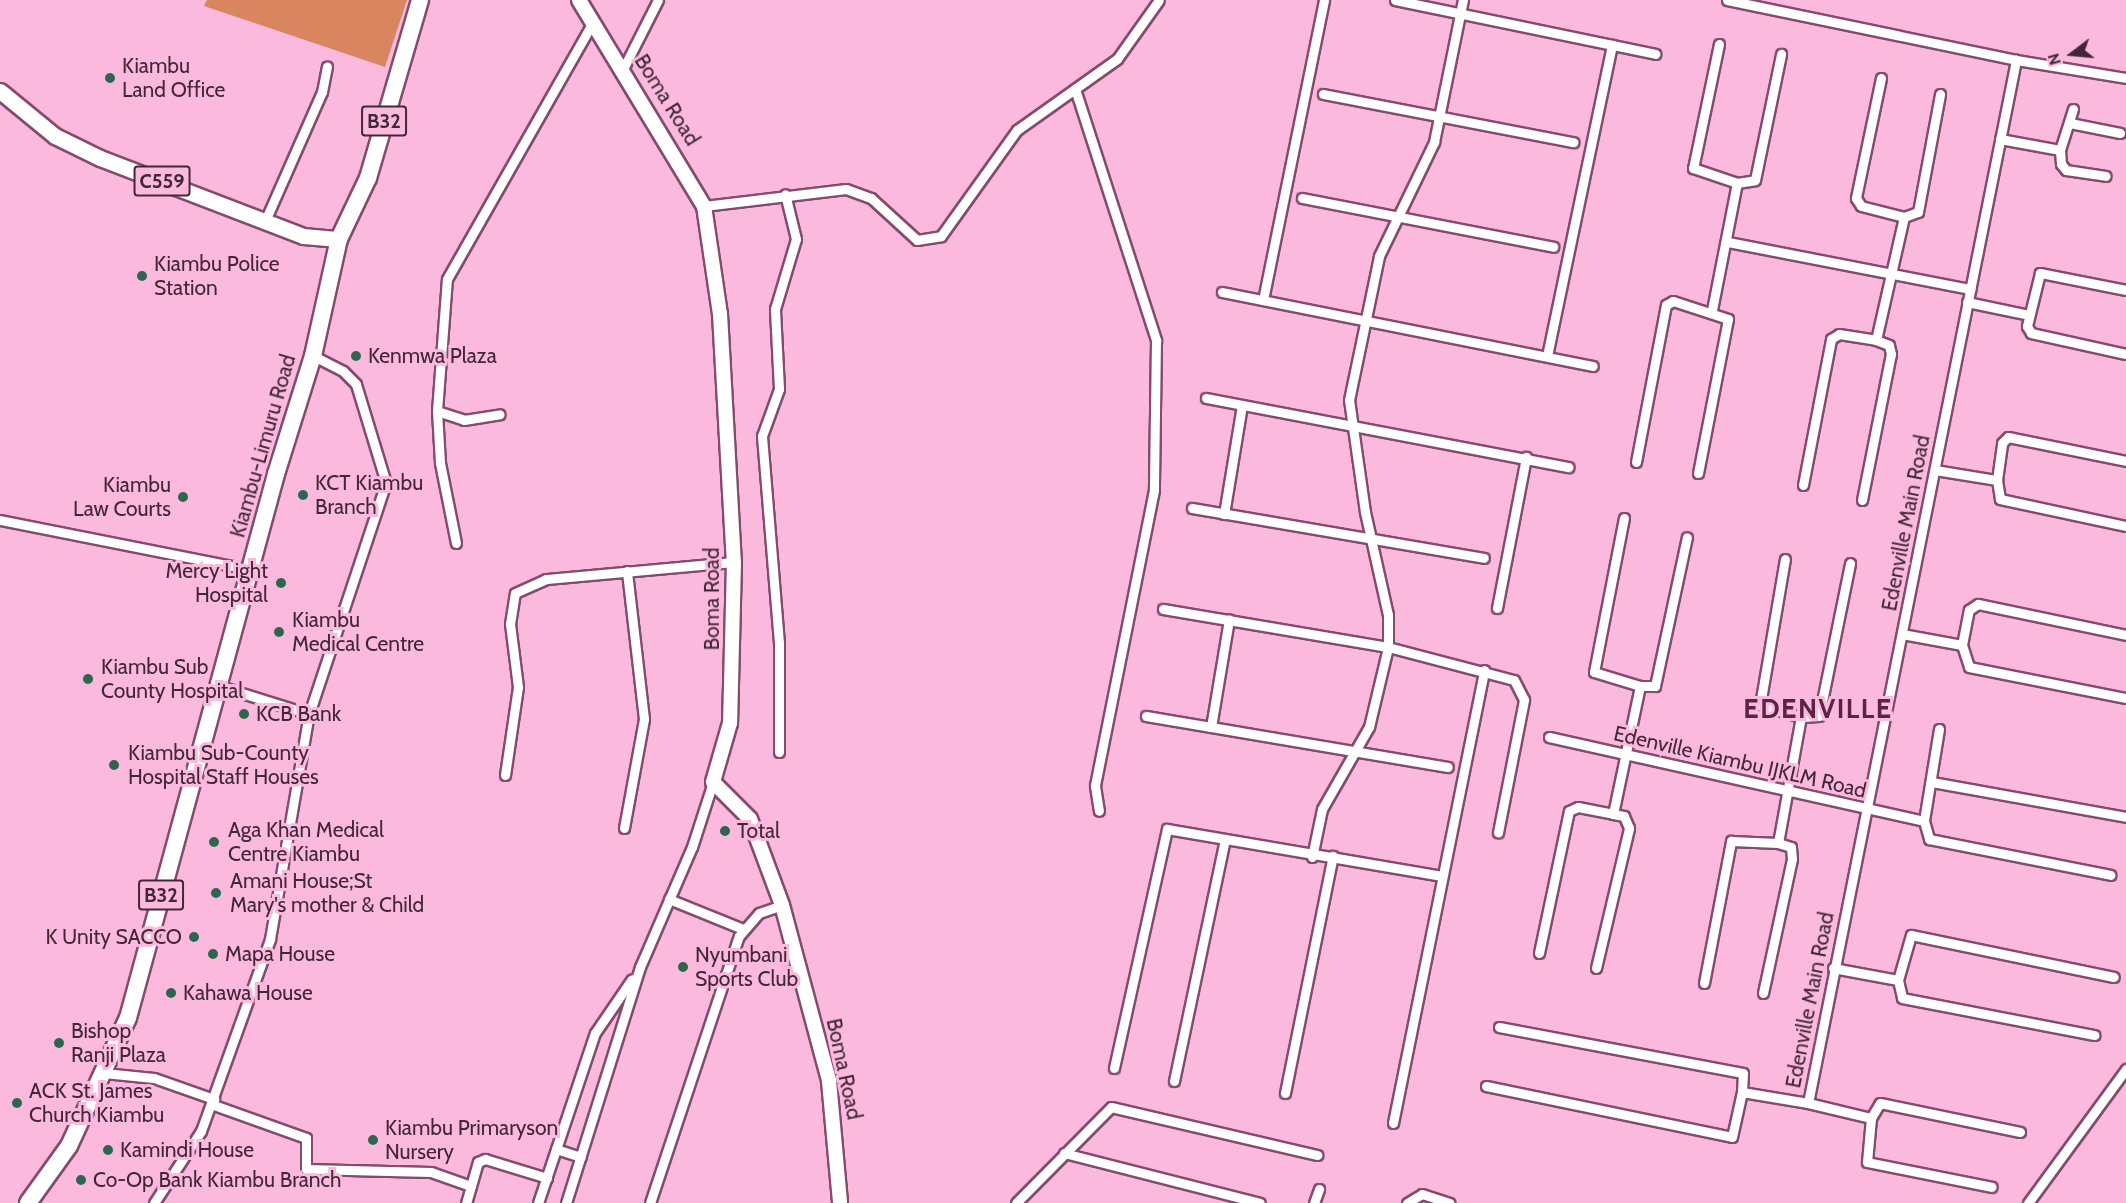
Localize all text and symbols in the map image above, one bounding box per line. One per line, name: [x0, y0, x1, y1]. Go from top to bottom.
north arrow: [2042, 24, 2102, 84]
street label: Boma Road: [629, 50, 705, 150]
text: N: [2044, 51, 2065, 67]
place label: Kiambu Land Office: [122, 53, 225, 103]
marker: Kiambu Land Office: [103, 71, 117, 85]
road number: B32: [360, 104, 408, 138]
road number: C559: [134, 164, 190, 198]
place label: Kiambu Police Station: [154, 251, 280, 301]
marker: Kiambu Police Station: [135, 269, 149, 283]
place label: Kenmwa Plaza: [368, 343, 497, 369]
marker: Kenmwa Plaza: [349, 349, 363, 363]
street label: Kiambu-Limuru Road: [225, 352, 301, 540]
street label: Edenville Main Road: [1877, 433, 1935, 613]
place label: KCT Kiambu Branch: [315, 470, 423, 520]
place label: Kiambu Law Courts: [73, 472, 171, 522]
marker: KCT Kiambu Branch: [296, 488, 310, 502]
marker: Kiambu Law Courts: [176, 490, 190, 504]
street label: Boma Road: [699, 548, 725, 650]
place label: Mercy Light Hospital: [165, 558, 268, 608]
marker: Mercy Light Hospital: [272, 574, 290, 592]
place label: Kiambu Medical Centre: [292, 607, 424, 657]
marker: Kiambu Medical Centre: [270, 623, 288, 641]
place label: Kiambu Sub County Hospital: [101, 654, 243, 704]
marker: Kiambu Sub County Hospital: [79, 670, 97, 688]
district label: EDENVILLE: [1743, 693, 1893, 725]
place label: KCB Bank: [256, 701, 341, 727]
marker: KCB Bank: [237, 707, 251, 721]
street label: Edenville Kiambu IJKLM Road: [1611, 721, 1869, 803]
place label: Kiambu Sub-County Hospital Staff Houses: [128, 740, 319, 790]
marker: Kiambu Sub-County Hospital Staff Houses: [105, 756, 123, 774]
place label: Aga Khan Medical Centre Kiambu: [228, 817, 384, 867]
place label: Total: [737, 818, 780, 844]
marker: Total: [718, 824, 732, 838]
marker: Aga Khan Medical Centre Kiambu: [205, 833, 223, 851]
place label: Amani House;St Mary's mother & Child: [230, 868, 424, 918]
road number: B32: [137, 878, 185, 912]
marker: Amani House;St Mary's mother & Child: [207, 884, 225, 902]
street label: Edenville Main Road: [1781, 910, 1839, 1090]
place label: K Unity SACCO: [46, 924, 182, 950]
marker: K Unity SACCO: [187, 930, 201, 944]
place label: Mapa House: [225, 941, 335, 967]
place label: Nyumbani Sports Club: [695, 942, 798, 992]
marker: Mapa House: [206, 947, 220, 961]
marker: Nyumbani Sports Club: [676, 960, 690, 974]
place label: Kahawa House: [183, 980, 313, 1006]
marker: Kahawa House: [164, 986, 178, 1000]
street label: Boma Road: [821, 1016, 867, 1122]
place label: Bishop Ranji Plaza: [71, 1018, 166, 1068]
marker: Bishop Ranji Plaza: [52, 1036, 66, 1050]
place label: ACK St. James Church Kiambu: [29, 1078, 164, 1128]
marker: ACK St. James Church Kiambu: [10, 1096, 24, 1110]
place label: Kiambu Primaryson Nursery: [385, 1115, 558, 1165]
marker: Kiambu Primaryson Nursery: [366, 1133, 380, 1147]
place label: Kamindi House: [120, 1137, 254, 1163]
marker: Kamindi House: [101, 1143, 115, 1157]
place label: Co-Op Bank Kiambu Branch: [93, 1167, 341, 1193]
marker: Co-Op Bank Kiambu Branch: [74, 1173, 88, 1187]

